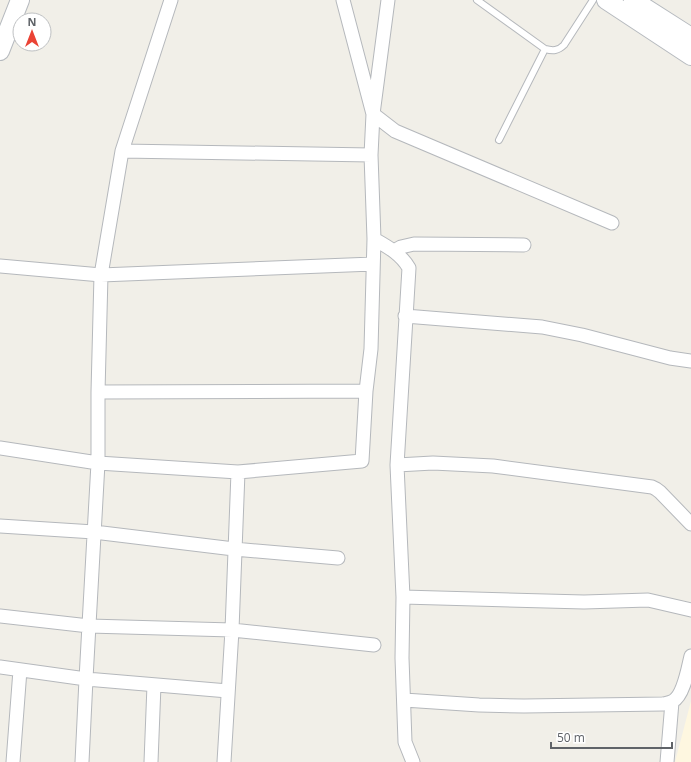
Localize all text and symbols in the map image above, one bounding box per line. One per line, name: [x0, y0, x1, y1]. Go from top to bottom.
north arrow: [12, 12, 52, 52]
text: N: [28, 14, 36, 29]
scale bar: [551, 724, 672, 750]
text: 50 m: [557, 729, 585, 746]

